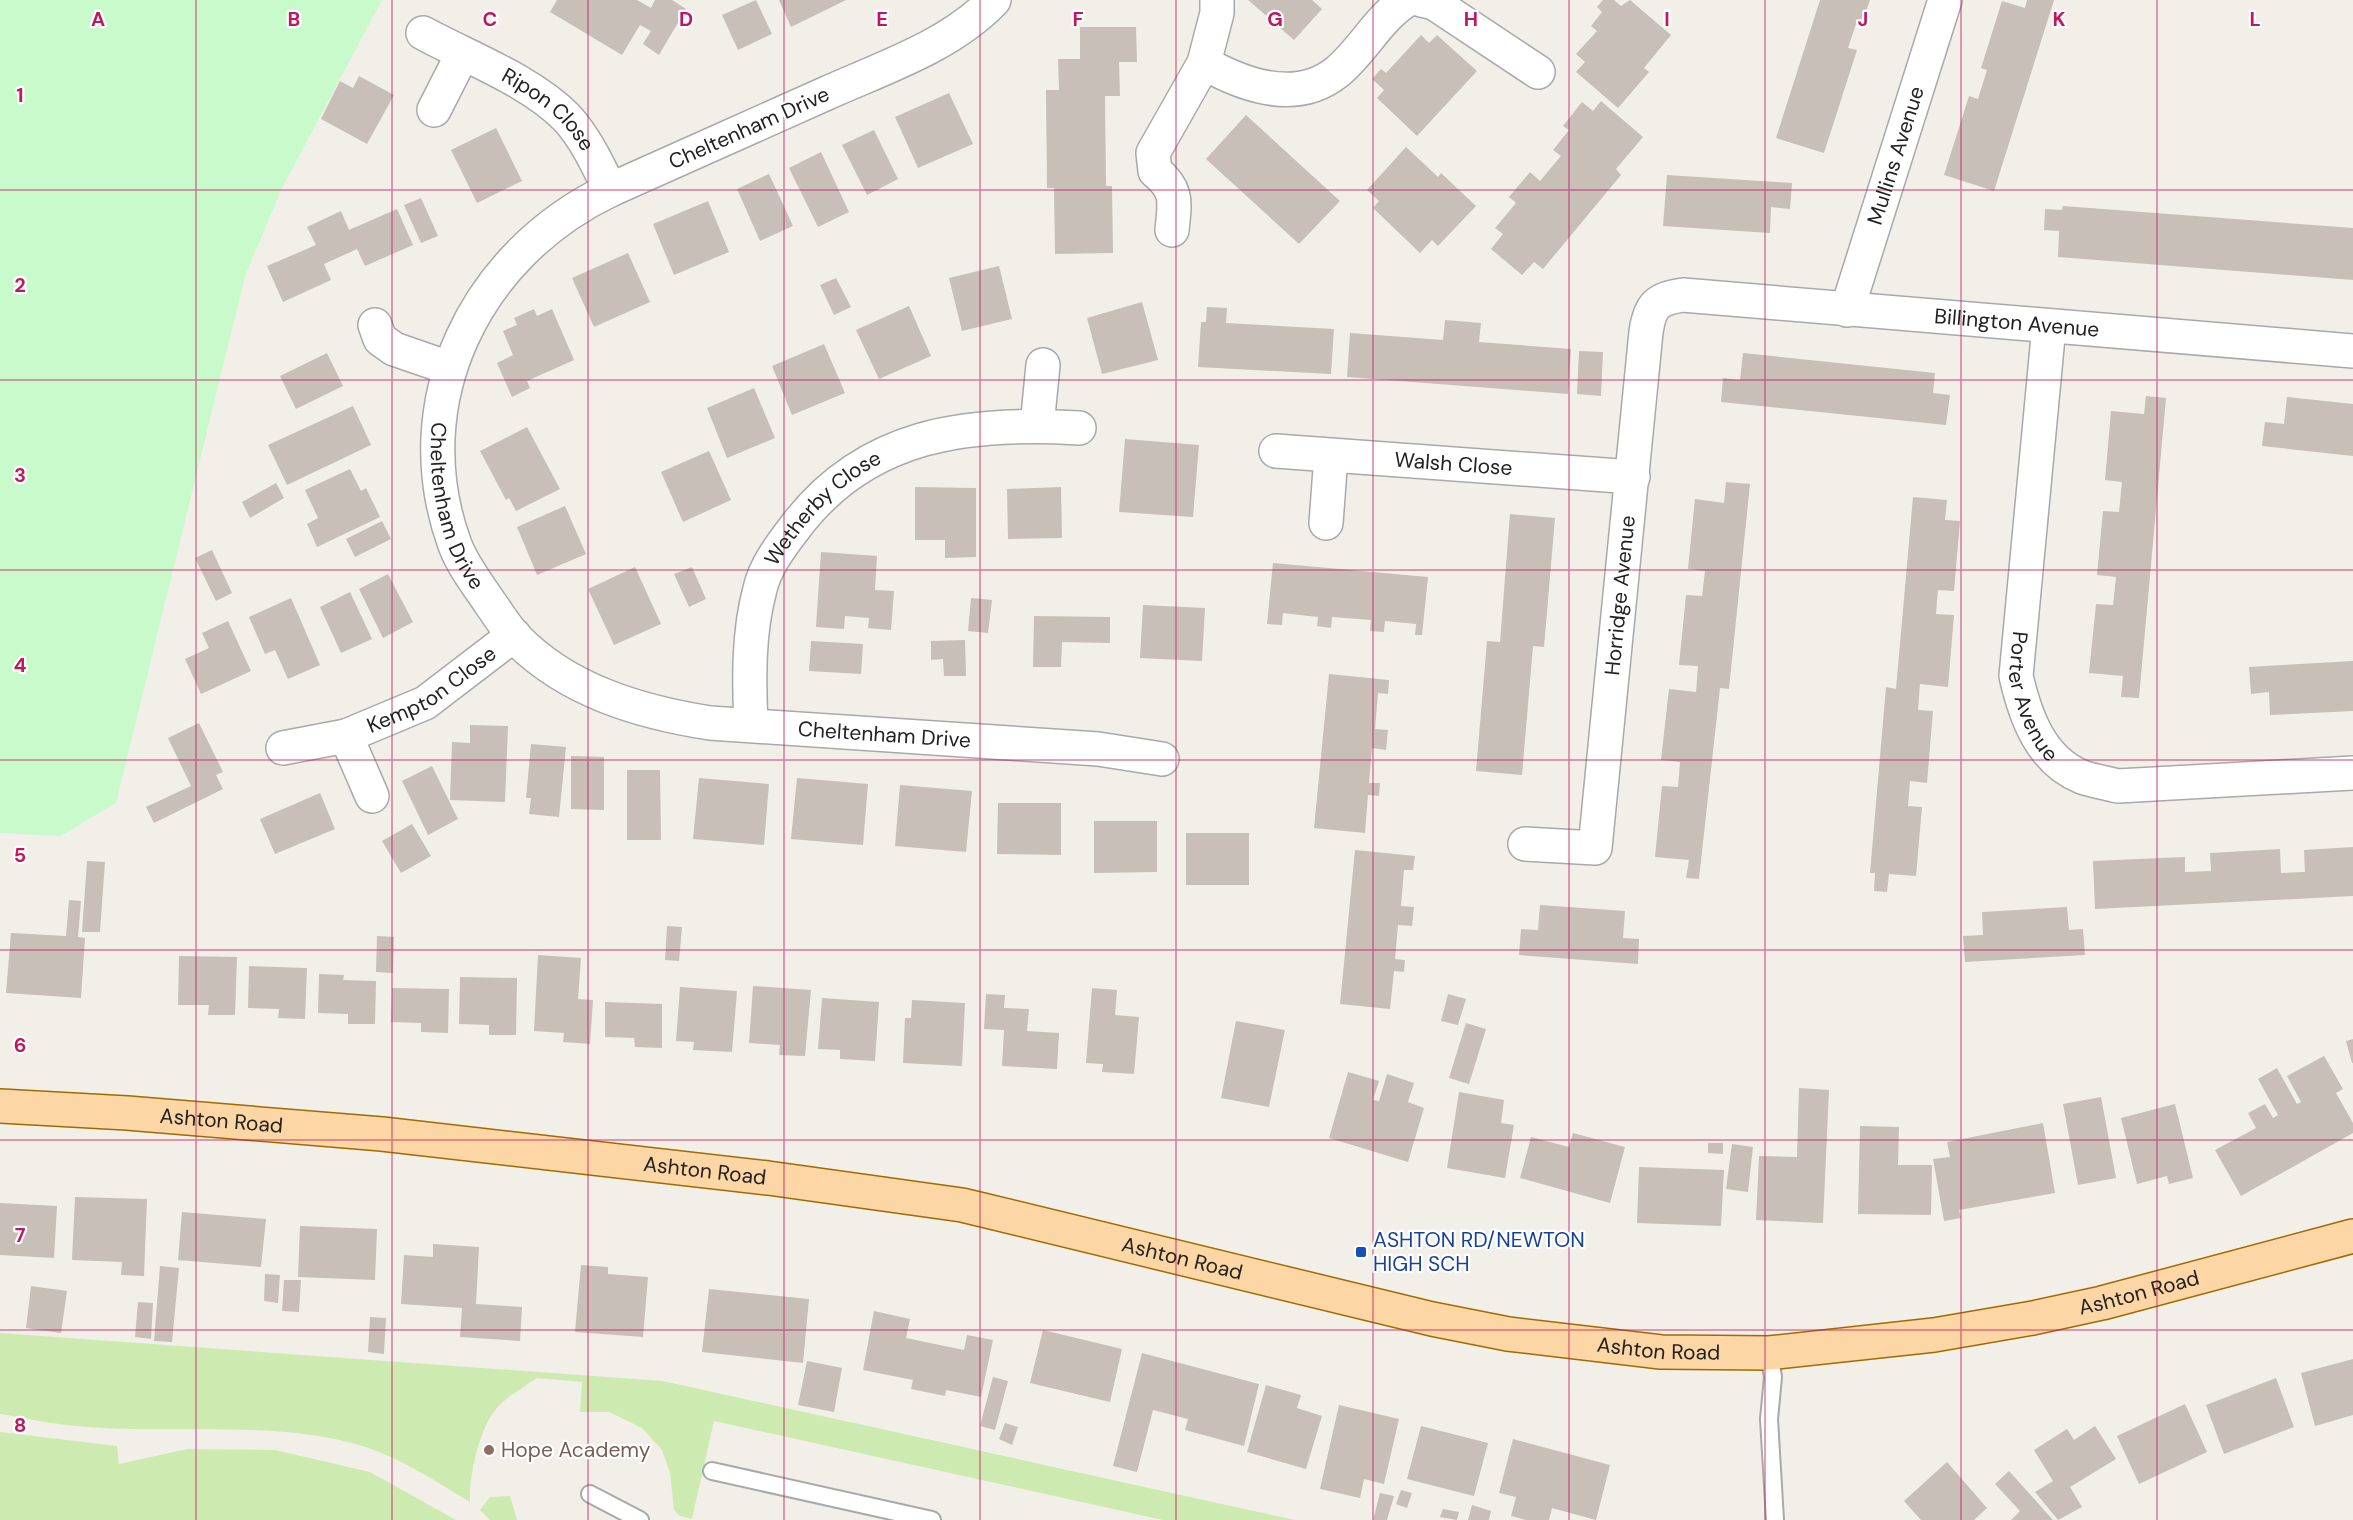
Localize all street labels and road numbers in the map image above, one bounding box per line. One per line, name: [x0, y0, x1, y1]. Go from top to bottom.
street label: Ripon Close: [497, 61, 601, 156]
street label: Cheltenham Drive: [664, 80, 834, 176]
street label: Mullins Avenue: [1861, 83, 1931, 228]
street label: Billington Avenue: [1933, 302, 2100, 344]
street label: Cheltenham Drive: [424, 421, 491, 595]
street label: Wetherby Close: [758, 444, 886, 571]
street label: Walsh Close: [1393, 446, 1514, 482]
street label: Horridge Avenue: [1598, 514, 1642, 677]
street label: Porter Avenue: [2001, 630, 2064, 768]
street label: Kempton Close: [363, 640, 502, 740]
street label: Cheltenham Drive: [797, 715, 972, 754]
street label: Ashton Road: [159, 1102, 284, 1140]
street label: Ashton Road: [642, 1150, 768, 1192]
street label: Ashton Road: [1119, 1230, 1246, 1287]
street label: Ashton Road: [2076, 1264, 2202, 1322]
street label: Ashton Road: [1595, 1331, 1720, 1367]

